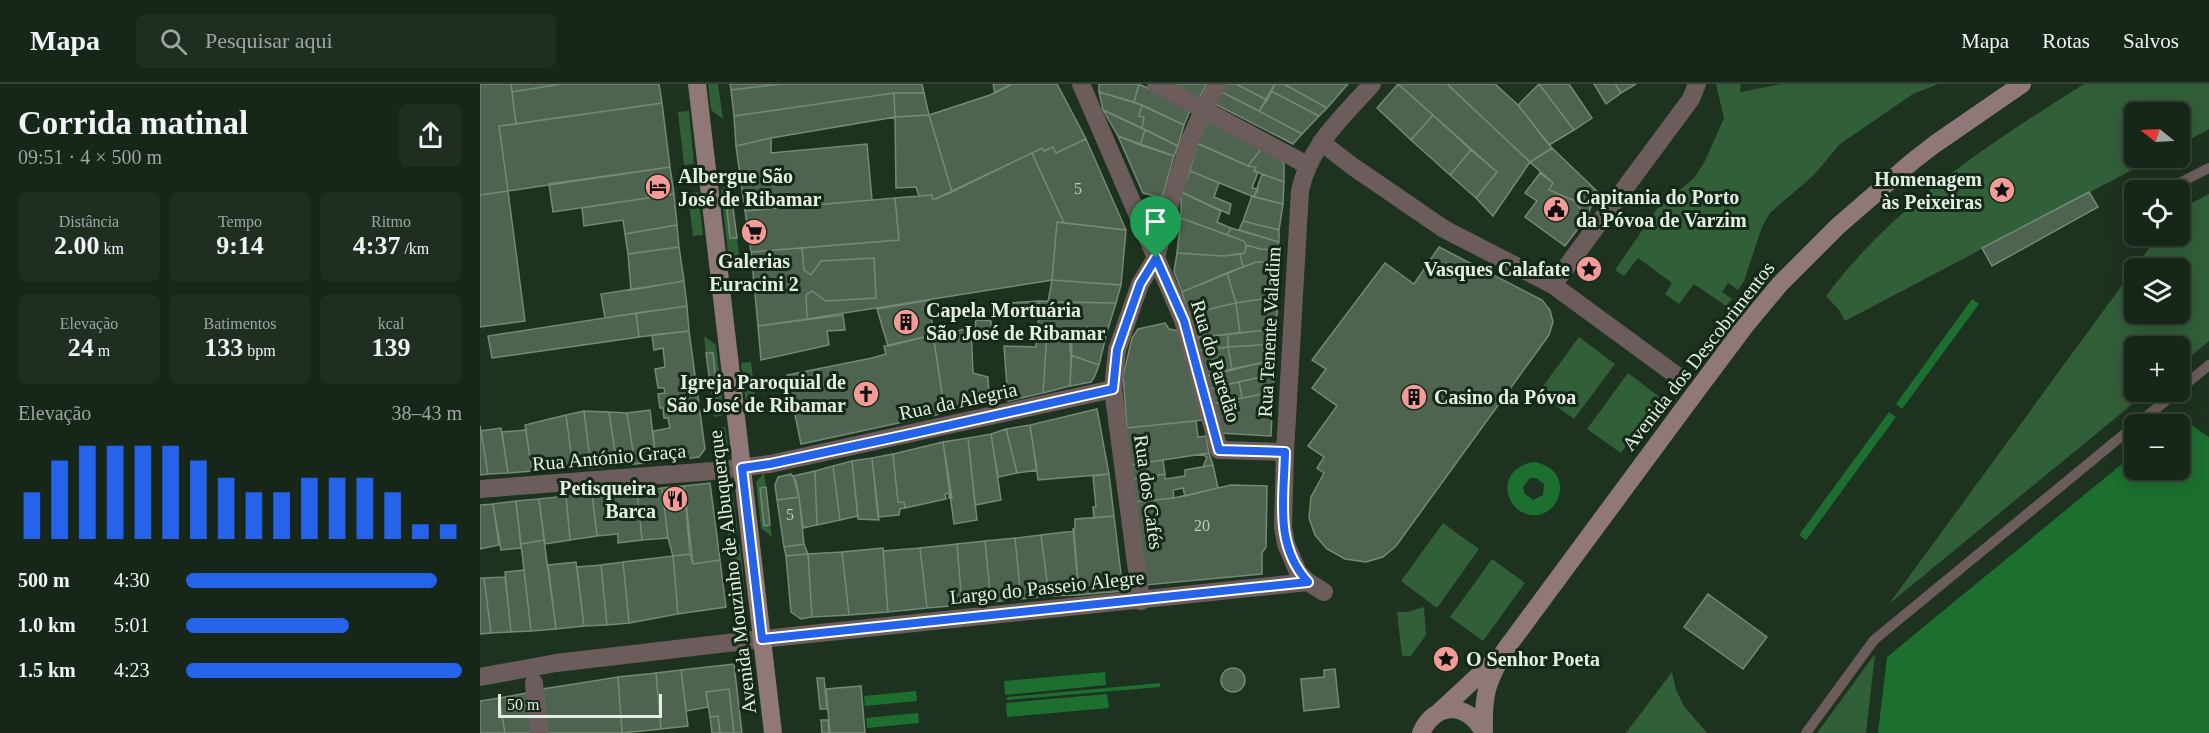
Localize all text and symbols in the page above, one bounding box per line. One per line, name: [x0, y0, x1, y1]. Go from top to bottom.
search box: [136, 14, 556, 68]
text: Mapa: [30, 25, 100, 56]
icon: search: [157, 25, 190, 58]
text: Pesquisar aqui: [205, 28, 333, 53]
text: Mapa: [1961, 29, 2009, 53]
text: Rotas: [2042, 29, 2090, 53]
text: Salvos: [2123, 29, 2179, 53]
north arrow: [2124, 102, 2190, 168]
map controls: [2124, 102, 2190, 480]
button: share: [399, 104, 462, 167]
text: Corrida matinal: [18, 105, 248, 141]
text: 09:51 · 4 × 500 m: [18, 146, 162, 168]
place label: Albergue São José de Ribamar: [678, 165, 821, 210]
place label: Homenagem às Peixeiras: [1874, 168, 1982, 213]
hotel icon: Albergue São José de Ribamar: [643, 172, 673, 202]
place icon: Homenagem às Peixeiras: [1987, 175, 2017, 205]
house number: 5: [1074, 180, 1082, 197]
button: locate: [2124, 180, 2190, 246]
place label: Capitania do Porto da Póvoa de Varzim: [1576, 186, 1747, 231]
public building icon: Capitania do Porto da Póvoa de Varzim: [1541, 194, 1571, 224]
pin: [1130, 196, 1181, 258]
icon: arrive: [1139, 205, 1172, 238]
text: Distância: [59, 213, 119, 230]
text: Tempo: [218, 213, 262, 230]
text: Ritmo: [371, 213, 411, 230]
supermarket icon: Galerias Euracini 2: [739, 217, 769, 247]
text: 2.00: [54, 231, 100, 260]
text: 9:14: [216, 231, 264, 260]
text: 4:37: [353, 231, 400, 260]
text: km: [100, 240, 124, 257]
text: /km: [400, 240, 429, 257]
street label: Rua Tenente Valadim: [1254, 246, 1284, 418]
place label: Galerias Euracini 2: [709, 250, 799, 295]
place icon: Vasques Calafate: [1574, 254, 1604, 284]
street label: Avenida dos Descobrimentos: [1617, 257, 1779, 455]
place label: Vasques Calafate: [1424, 258, 1570, 281]
button: layers: [2124, 258, 2190, 324]
street label: Rua do Paredão: [1187, 297, 1245, 425]
place label: Capela Mortuária São José de Ribamar: [926, 299, 1106, 344]
building icon: Capela Mortuária São José de Ribamar: [891, 307, 921, 337]
text: Elevação: [60, 315, 118, 332]
text: Batimentos: [204, 315, 276, 332]
text: kcal: [378, 315, 404, 332]
text: 24: [68, 333, 94, 362]
text: 133: [204, 333, 243, 362]
text: 139: [372, 333, 411, 362]
button: +: [2124, 336, 2190, 402]
text: m: [94, 342, 110, 359]
text: bpm: [243, 342, 276, 359]
place label: Igreja Paroquial de São José de Ribamar: [667, 371, 846, 416]
street label: Rua da Alegria: [897, 378, 1019, 425]
church icon: Igreja Paroquial de São José de Ribamar: [851, 379, 881, 409]
building icon: Casino da Póvoa: [1399, 382, 1429, 412]
place label: Casino da Póvoa: [1434, 386, 1576, 408]
text: Elevação: [18, 402, 91, 424]
text: 38–43 m: [391, 402, 462, 424]
button: −: [2124, 414, 2190, 480]
street label: Avenida Mouzinho de Albuquerque: [704, 429, 761, 715]
street label: Rua dos Cafés: [1130, 433, 1168, 551]
street label: Rua António Graça: [531, 439, 687, 476]
place label: Petisqueira Barca: [559, 477, 656, 522]
restaurant icon: Petisqueira Barca: [660, 484, 690, 514]
house number: 5: [786, 506, 794, 523]
house number: 20: [1194, 517, 1210, 534]
street label: Largo do Passeio Alegre: [949, 566, 1146, 609]
text: 500 m: [18, 569, 70, 591]
text: 4:30: [114, 569, 150, 591]
text: 1.0 km: [18, 614, 76, 636]
text: 5:01: [114, 614, 150, 636]
place icon: O Senhor Poeta: [1431, 644, 1461, 674]
place label: O Senhor Poeta: [1466, 648, 1600, 670]
text: 1.5 km: [18, 659, 76, 681]
text: 4:23: [114, 659, 150, 681]
scale bar: [498, 691, 662, 718]
text: 50 m: [507, 696, 539, 713]

